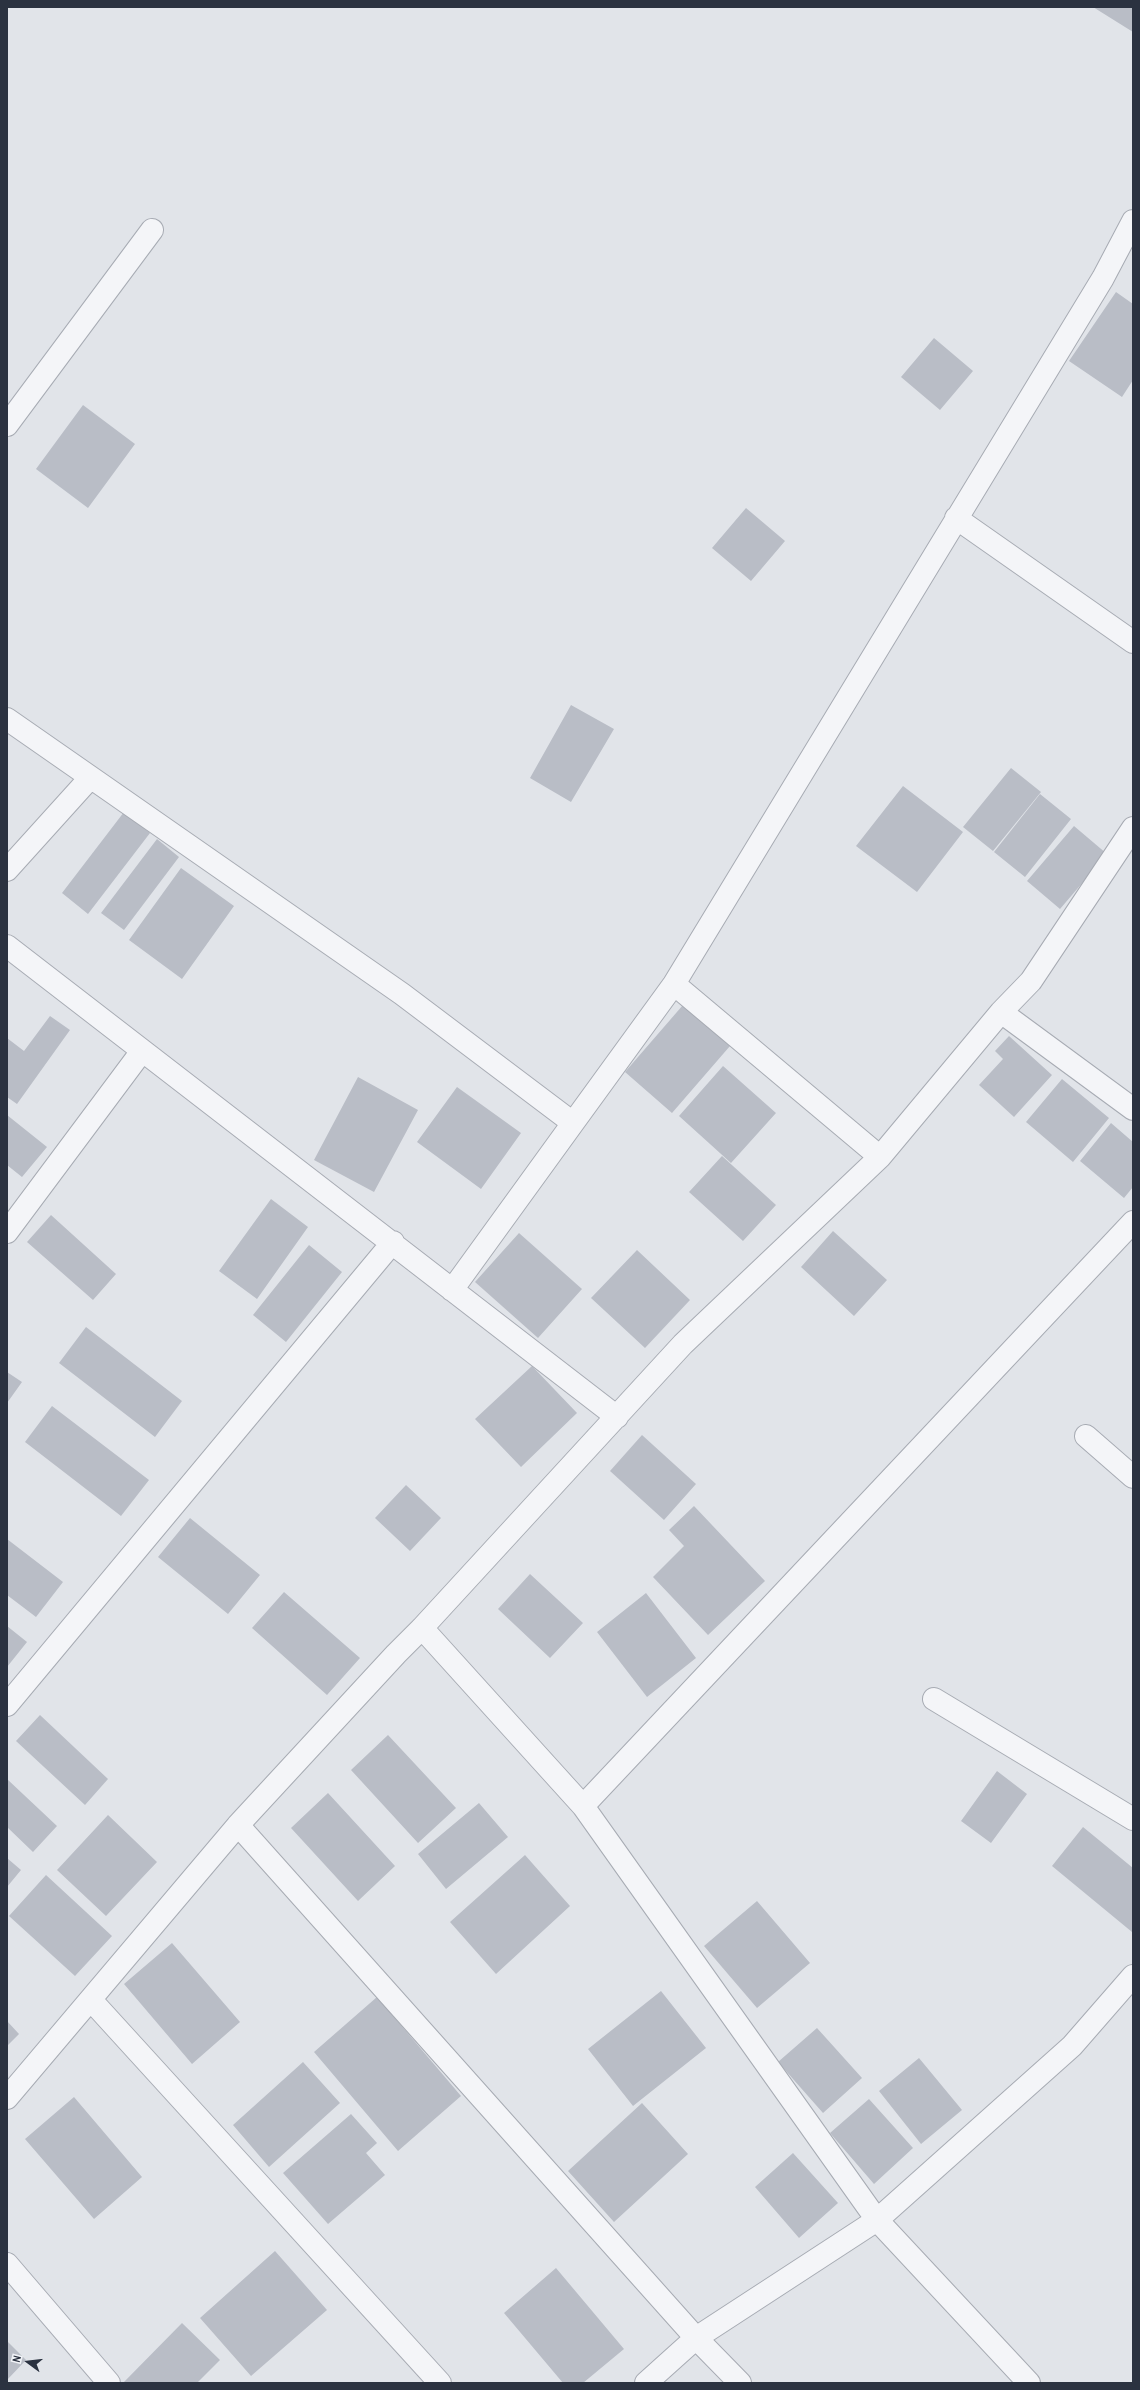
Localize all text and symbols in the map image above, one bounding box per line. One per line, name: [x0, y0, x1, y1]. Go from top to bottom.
north arrow: [8, 2342, 48, 2382]
text: N: [9, 2354, 24, 2364]

